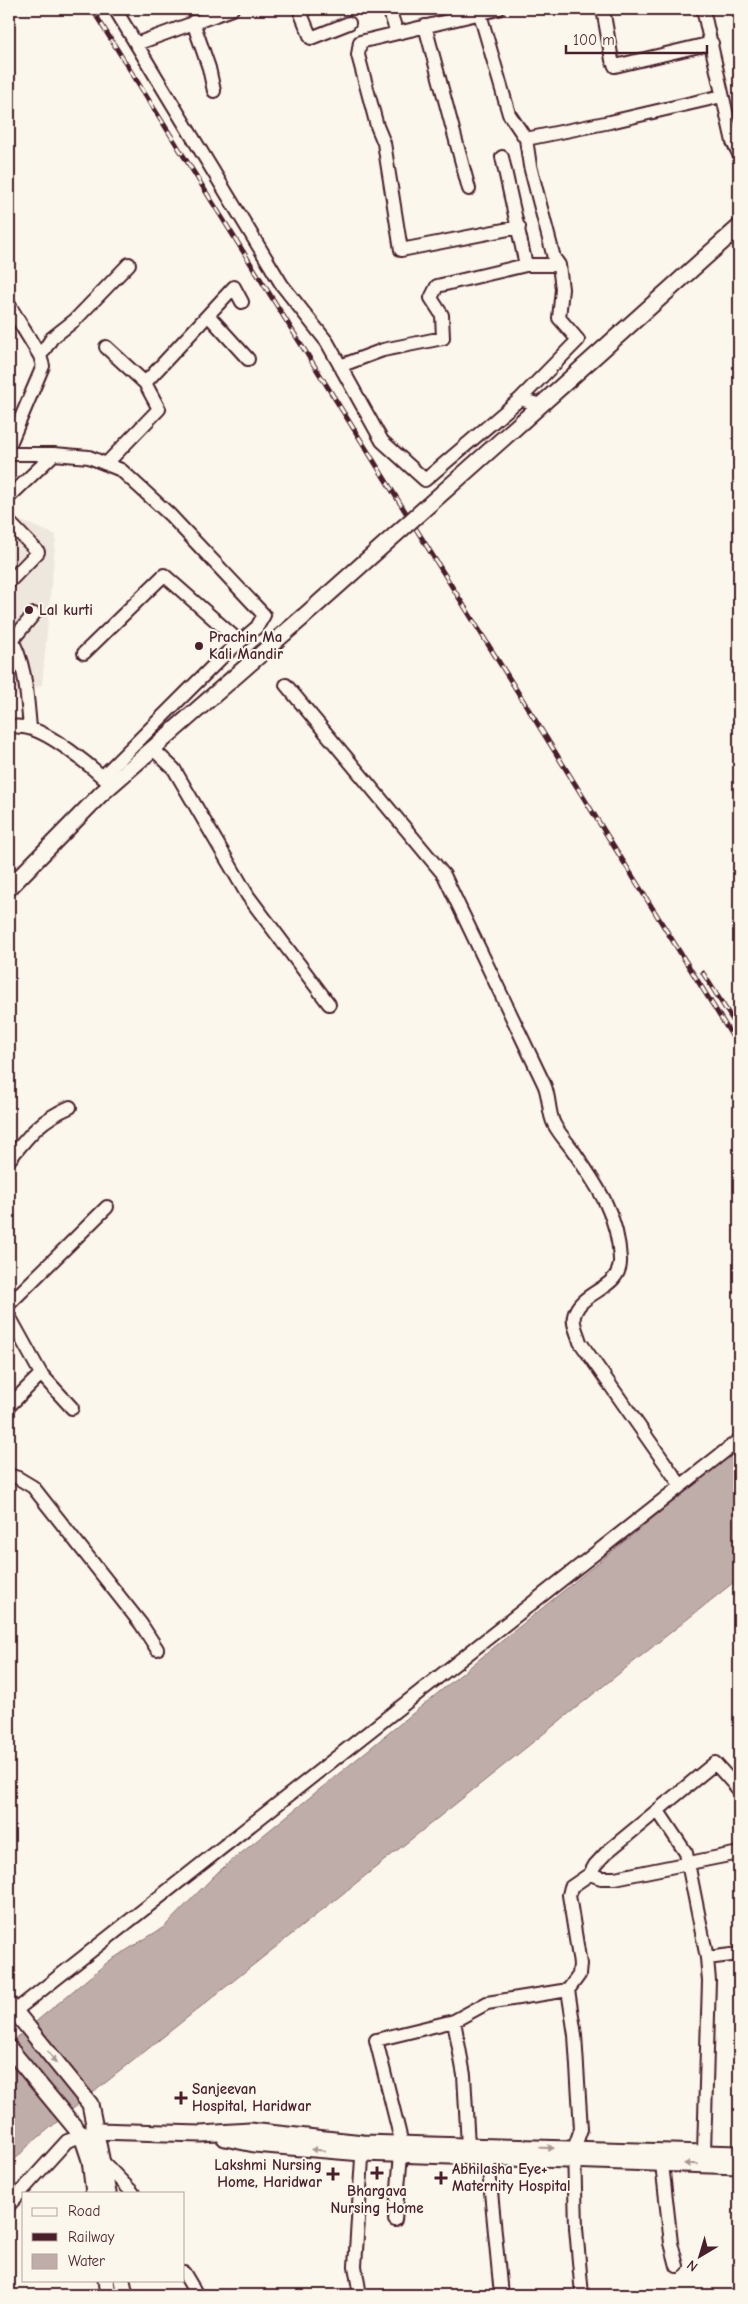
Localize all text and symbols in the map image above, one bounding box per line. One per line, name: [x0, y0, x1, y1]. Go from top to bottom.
scale bar: [566, 22, 707, 54]
text: 100 m: [573, 31, 615, 49]
place label: Lal kurti: [39, 601, 93, 619]
marker: Lal kurti: [23, 604, 35, 616]
place label: Prachin Ma Kali Mandir: [209, 628, 283, 663]
marker: Prachin Ma Kali Mandir: [193, 640, 205, 652]
one-way arrow: [47, 2050, 58, 2063]
place label: Sanjeevan Hospital, Haridwar: [192, 2080, 311, 2115]
marker: Sanjeevan Hospital, Haridwar: [174, 2091, 188, 2105]
one-way arrow: [310, 2145, 326, 2153]
one-way arrow: [539, 2145, 555, 2153]
place label: Lakshmi Nursing Home, Haridwar: [214, 2156, 322, 2191]
one-way arrow: [682, 2159, 698, 2167]
place label: Abhilasha Eye+ Maternity Hospital: [452, 2160, 571, 2195]
marker: Bhargava Nursing Home: [370, 2166, 384, 2180]
marker: Lakshmi Nursing Home, Haridwar: [326, 2167, 340, 2181]
marker: Abhilasha Eye+ Maternity Hospital: [434, 2171, 448, 2185]
place label: Bhargava Nursing Home: [330, 2182, 424, 2217]
legend: [22, 2192, 185, 2282]
text: Road: [68, 2202, 100, 2220]
text: Railway: [68, 2228, 115, 2246]
north arrow: [676, 2232, 726, 2282]
text: Water: [68, 2252, 105, 2270]
text: N: [683, 2256, 701, 2275]

